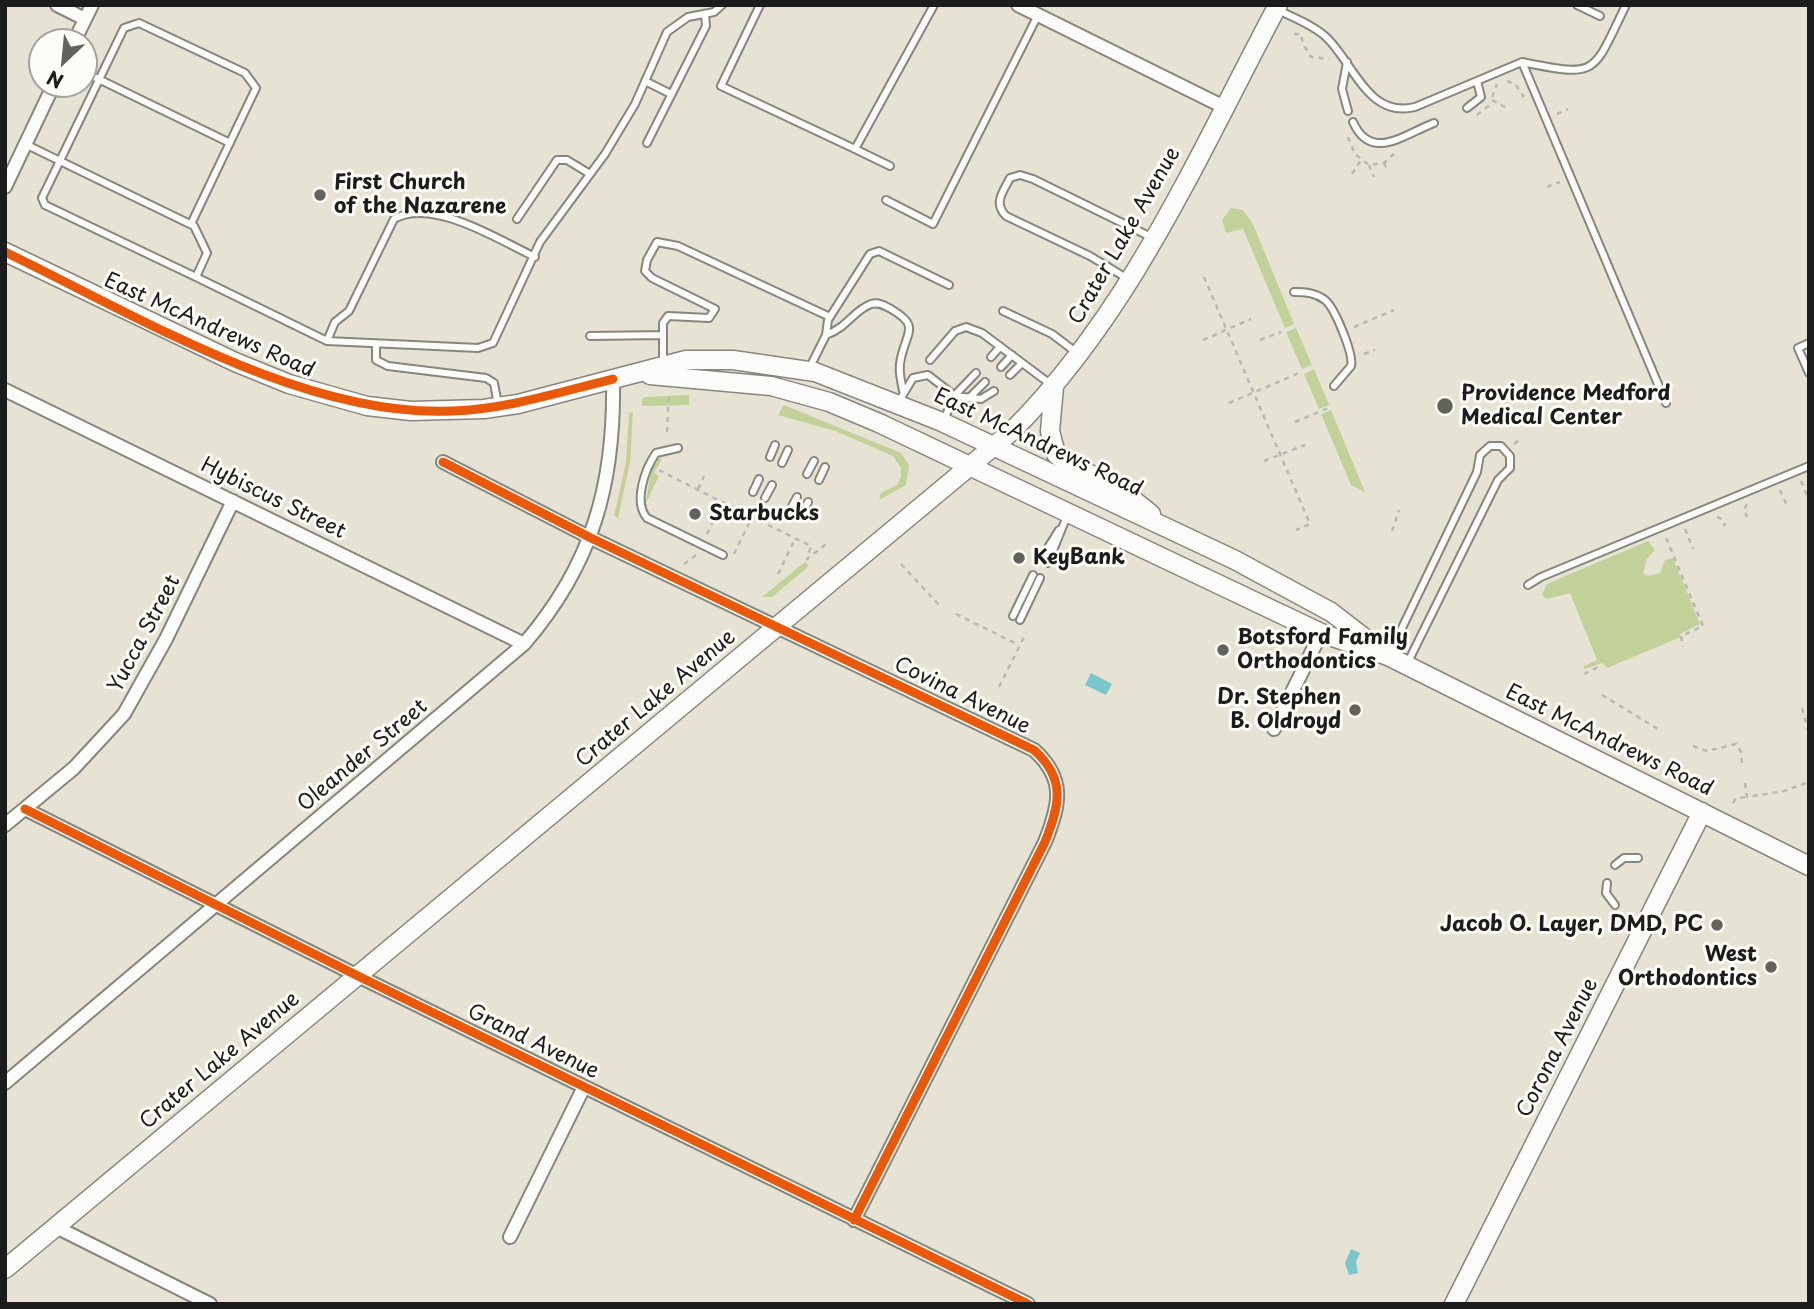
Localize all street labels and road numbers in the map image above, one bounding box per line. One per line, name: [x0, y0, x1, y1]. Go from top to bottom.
street label: Crater Lake Avenue: [1064, 143, 1186, 329]
street label: East McAndrews Road: [100, 268, 318, 384]
street label: East McAndrews Road: [930, 383, 1146, 503]
street label: Hybiscus Street: [196, 453, 350, 545]
street label: Yucca Street: [104, 571, 186, 697]
street label: Crater Lake Avenue: [571, 625, 741, 773]
street label: Covina Avenue: [890, 652, 1034, 740]
street label: East McAndrews Road: [1501, 680, 1717, 802]
street label: Oleander Street: [293, 694, 433, 818]
street label: Corona Avenue: [1512, 974, 1604, 1122]
street label: Crater Lake Avenue: [135, 987, 305, 1135]
street label: Grand Avenue: [463, 999, 603, 1085]

